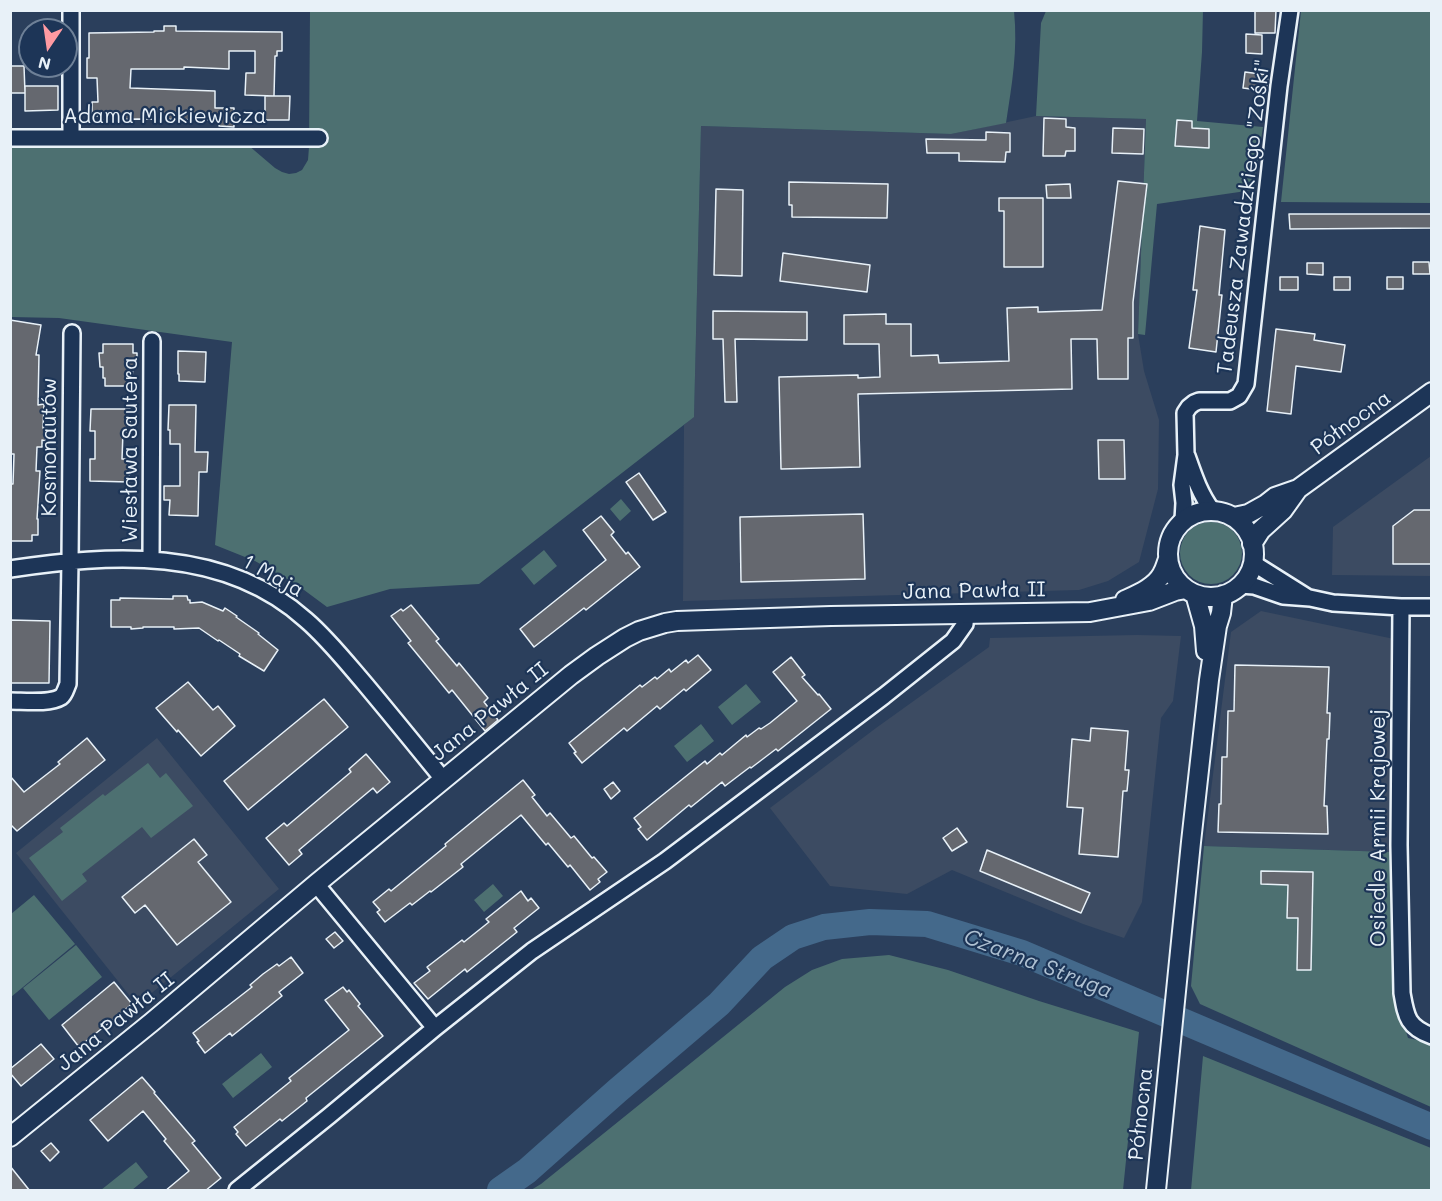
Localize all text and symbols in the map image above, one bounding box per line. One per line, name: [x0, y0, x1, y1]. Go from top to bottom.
north arrow: [18, 18, 78, 78]
text: N: [36, 52, 53, 76]
street label: Tadeusza Zawadzkiego "Zośki": [1212, 58, 1276, 376]
street label: Adama Mickiewicza: [63, 104, 267, 130]
street label: Wiesława Sautera: [118, 357, 144, 543]
street label: Kosmonautów: [37, 378, 63, 516]
street label: Północna: [1306, 385, 1396, 461]
street label: 1 Maja: [238, 549, 308, 603]
street label: Jana Pawła II: [902, 577, 1046, 605]
street label: Jana Pawła II: [427, 657, 553, 767]
street label: Osiedle Armii Krajowej: [1366, 709, 1392, 947]
water label: Czarna Struga: [960, 924, 1116, 1004]
street label: Jana Pawła II: [53, 967, 179, 1077]
street label: Północna: [1124, 1066, 1158, 1162]

